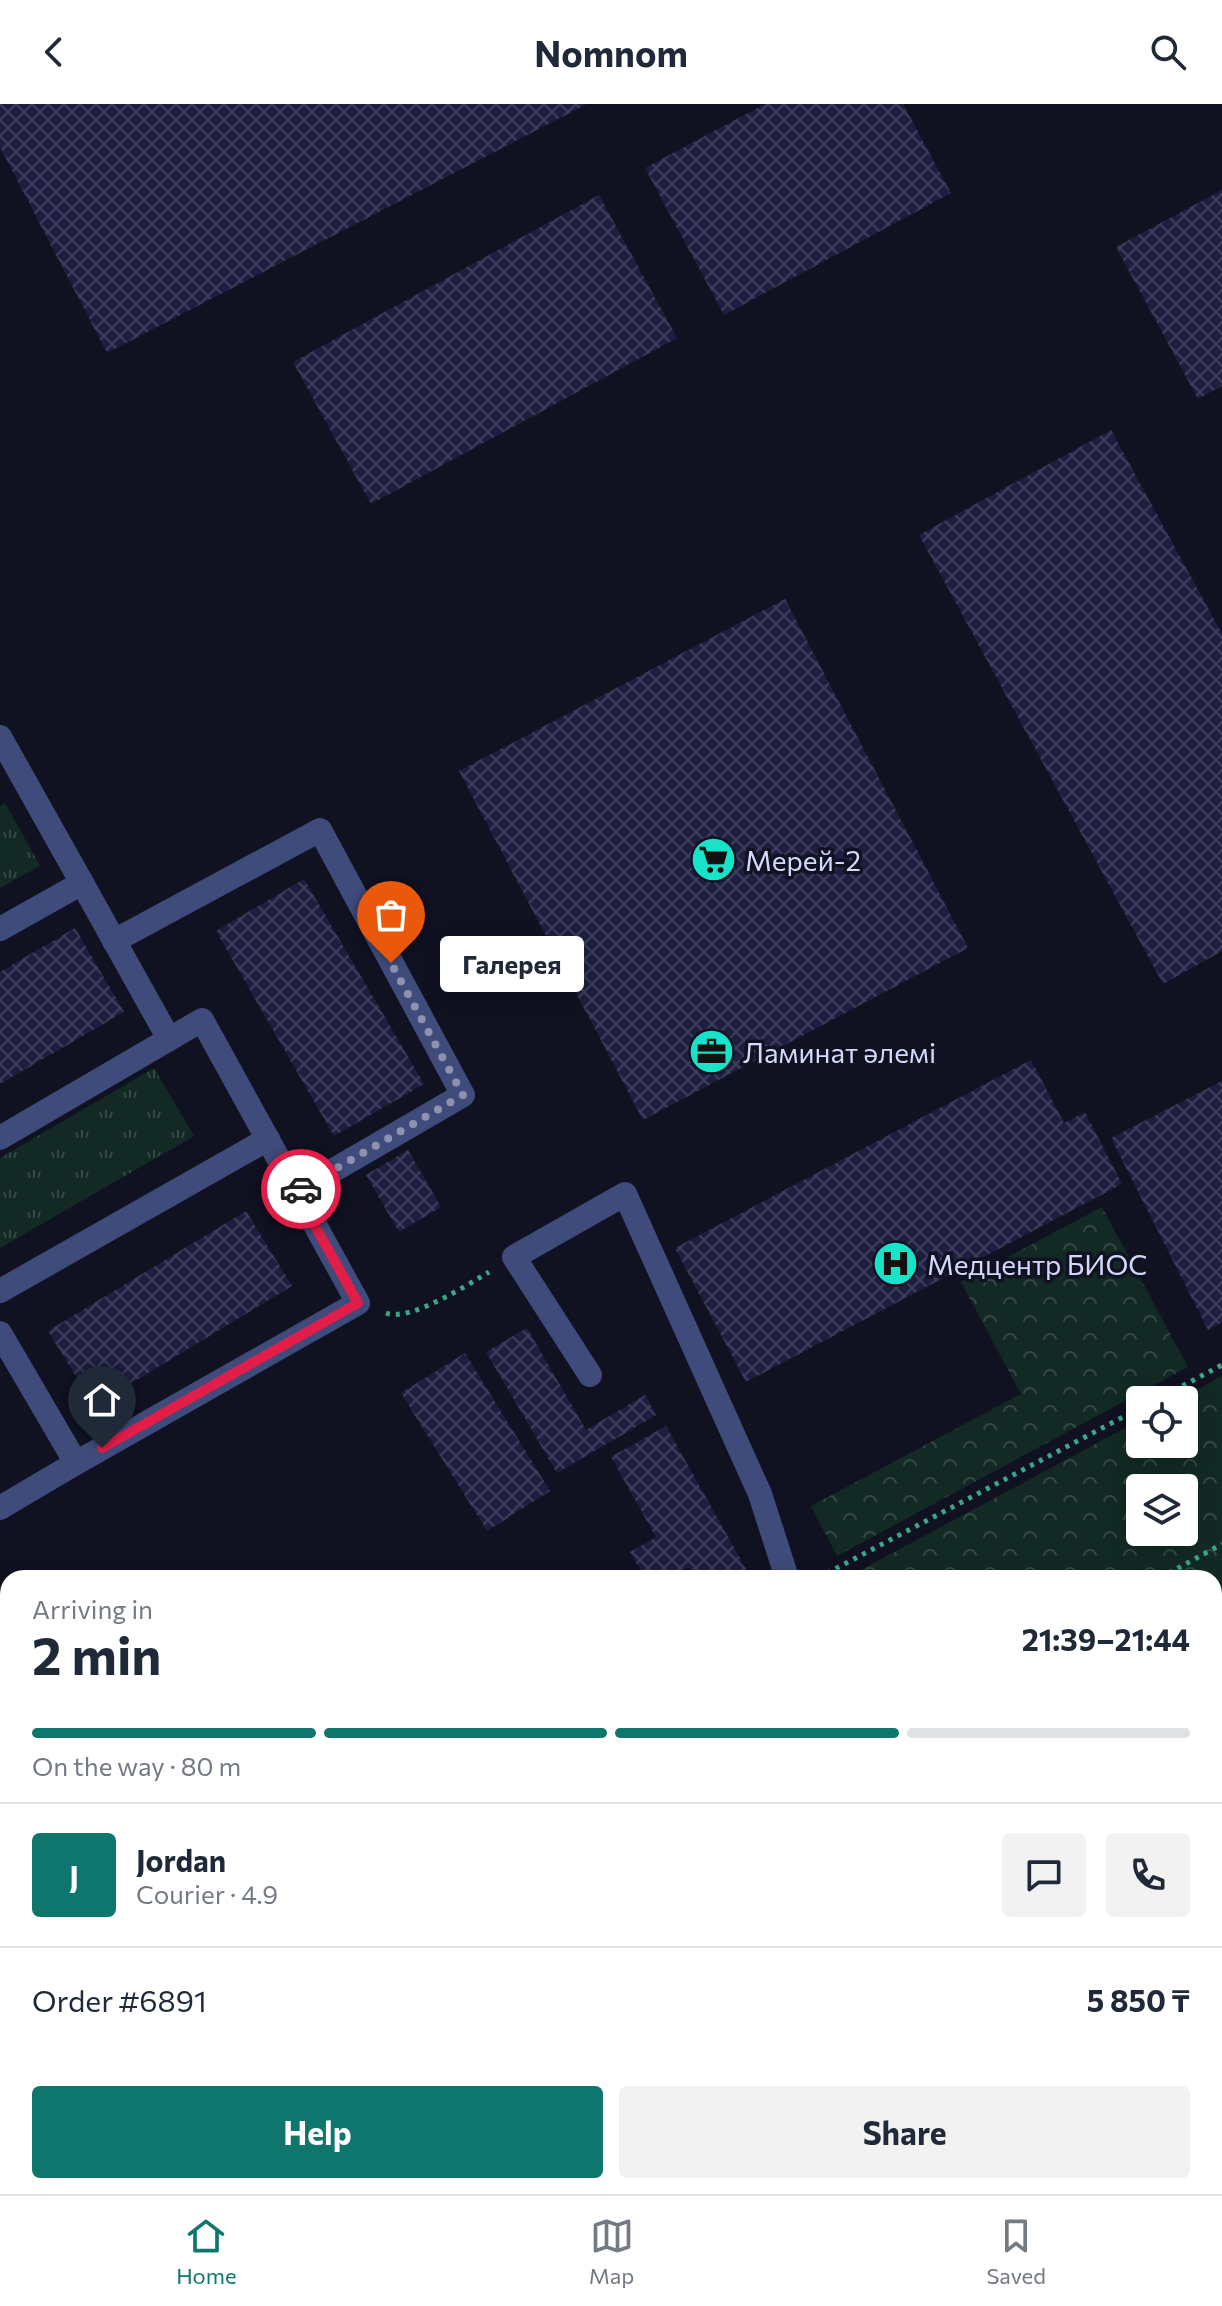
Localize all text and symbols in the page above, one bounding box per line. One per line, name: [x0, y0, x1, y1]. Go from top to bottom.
icon: back: [32, 30, 76, 74]
text: Nomnom: [534, 30, 688, 74]
icon: search: [1146, 30, 1190, 74]
supermarket icon: Мерей-2: [690, 836, 738, 884]
place label: Мерей-2: [745, 843, 861, 877]
pin: [357, 881, 425, 963]
icon: bag: [369, 893, 413, 937]
callout: Галерея: [439, 935, 583, 991]
text: Галерея: [462, 948, 562, 979]
office icon: Ламинат әлемі: [688, 1028, 736, 1076]
place label: Ламинат әлемі: [743, 1035, 936, 1069]
courier: [261, 1149, 341, 1229]
icon: car: [279, 1167, 323, 1211]
hospital icon: Медцентр БИОС: [872, 1240, 920, 1288]
place label: Медцентр БИОС: [927, 1247, 1148, 1281]
pin: [68, 1366, 136, 1448]
icon: home: [80, 1378, 124, 1422]
map controls: [1126, 1386, 1198, 1546]
button: locate: [1126, 1386, 1198, 1458]
button: layers: [1126, 1474, 1198, 1546]
text: Arriving in: [32, 1593, 153, 1624]
text: 21:39–21:44: [1022, 1620, 1190, 1657]
text: 2 min: [32, 1622, 161, 1686]
text: On the way · 80 m: [32, 1750, 241, 1781]
button: chat: [1002, 1833, 1086, 1917]
button: phone: [1106, 1833, 1190, 1917]
text: Jordan: [136, 1841, 226, 1878]
text: J: [69, 1857, 79, 1894]
text: Courier · 4.9: [136, 1878, 278, 1909]
text: Order #6891: [32, 1981, 207, 2018]
text: 5 850 ₸: [1087, 1981, 1190, 2018]
button: Help: [32, 2086, 603, 2178]
button: Share: [619, 2086, 1190, 2178]
tab: Home: [176, 2214, 237, 2289]
tab: Map: [589, 2214, 634, 2289]
tab: Saved: [986, 2214, 1046, 2289]

